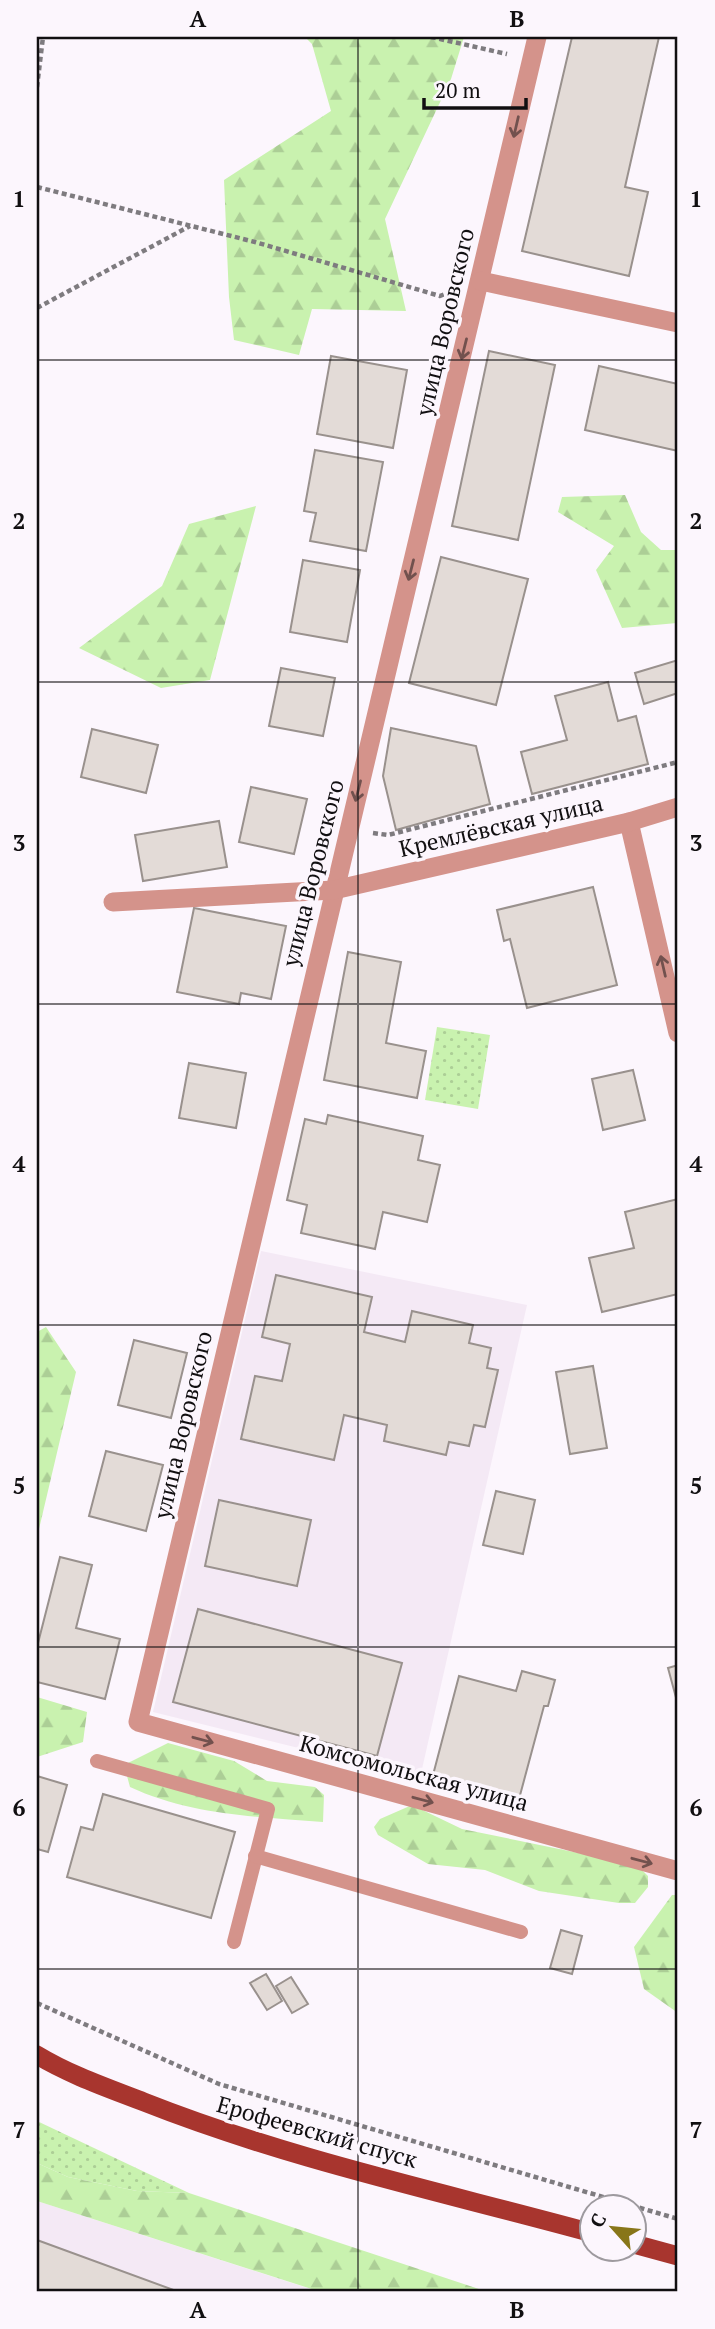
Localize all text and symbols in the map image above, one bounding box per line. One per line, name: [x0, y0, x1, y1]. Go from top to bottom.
text: A: [190, 3, 207, 34]
text: B: [510, 3, 525, 34]
scale bar: [424, 66, 526, 110]
text: 20 m: [435, 76, 481, 104]
one-way arrow: [509, 115, 523, 138]
text: 1: [13, 183, 26, 214]
text: 1: [690, 183, 703, 214]
street label: улица Воровского: [408, 225, 481, 420]
one-way arrow: [457, 337, 470, 359]
text: 2: [13, 505, 26, 536]
text: 2: [690, 505, 703, 536]
one-way arrow: [404, 558, 417, 581]
street label: улица Воровского: [274, 776, 351, 971]
one-way arrow: [351, 779, 364, 802]
street label: Кремлёвская улица: [396, 787, 606, 864]
text: 3: [13, 827, 26, 858]
text: 3: [690, 827, 703, 858]
one-way arrow: [656, 956, 669, 978]
text: 4: [13, 1148, 26, 1179]
text: 4: [690, 1148, 703, 1179]
street label: улица Воровского: [146, 1328, 219, 1523]
text: 5: [13, 1470, 26, 1501]
text: 5: [690, 1470, 703, 1501]
street label: Комсомольская улица: [296, 1727, 532, 1818]
one-way arrow: [192, 1734, 214, 1747]
text: 6: [13, 1792, 26, 1823]
text: 6: [690, 1792, 703, 1823]
one-way arrow: [412, 1795, 434, 1808]
one-way arrow: [630, 1855, 653, 1868]
street label: Ерофеевский спуск: [213, 2088, 422, 2175]
text: 7: [13, 2114, 26, 2145]
text: 7: [690, 2114, 703, 2145]
north arrow: [578, 2192, 648, 2262]
text: С: [583, 2209, 611, 2231]
text: A: [190, 2294, 207, 2325]
text: B: [510, 2294, 525, 2325]

